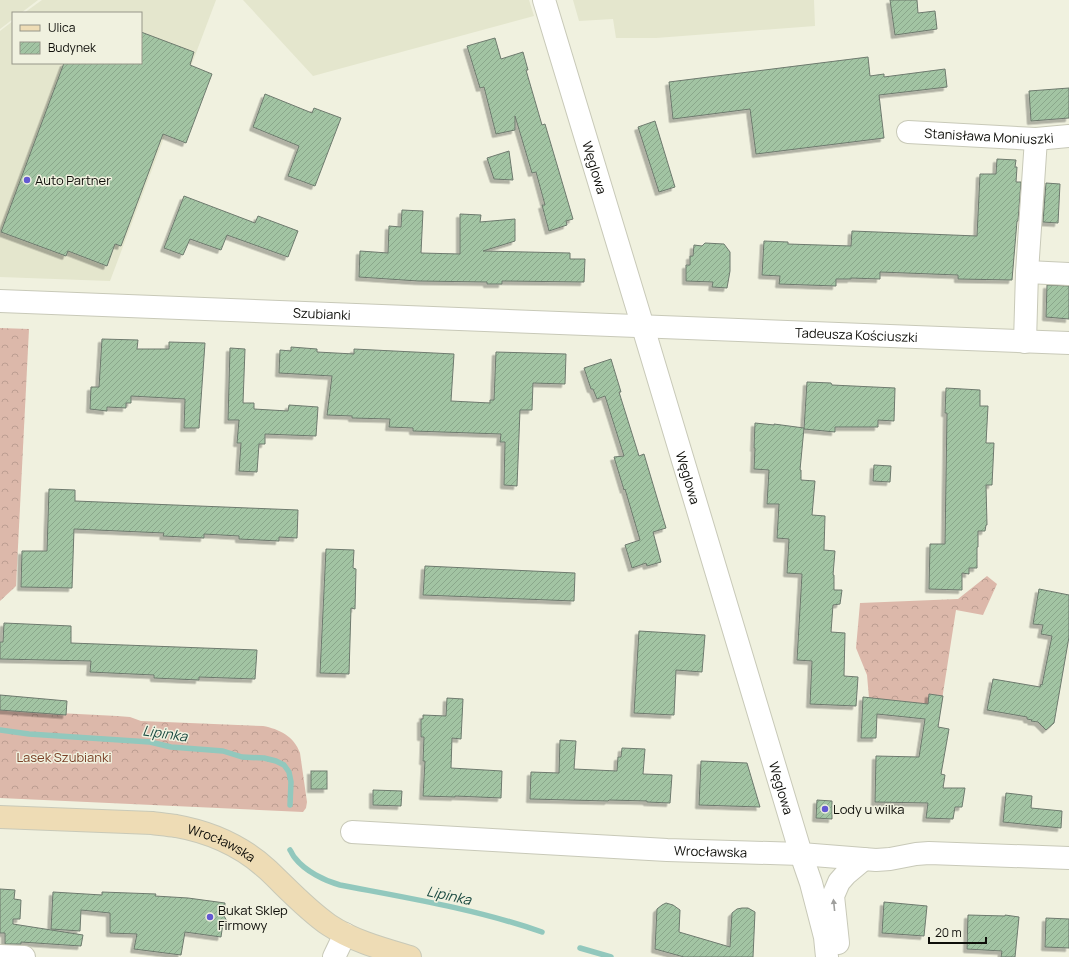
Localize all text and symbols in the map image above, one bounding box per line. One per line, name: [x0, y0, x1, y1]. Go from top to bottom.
legend: [12, 12, 142, 64]
text: Ulica: [48, 19, 75, 36]
text: Budynek: [48, 39, 97, 56]
street label: Stanisława Moniuszki: [924, 124, 1054, 148]
street label: Węglowa: [578, 139, 611, 196]
place label: Auto Partner: [35, 171, 111, 189]
marker: Auto Partner: [22, 175, 32, 185]
street label: Szubianki: [292, 304, 351, 324]
street label: Tadeusza Kościuszki: [795, 323, 918, 346]
street label: Węglowa: [672, 449, 705, 506]
water label: Lipinka: [141, 720, 190, 746]
park label: Lasek Szubianki: [16, 748, 112, 766]
street label: Węglowa: [765, 760, 798, 817]
place label: Lody u wilka: [833, 800, 905, 818]
marker: Lody u wilka: [820, 804, 830, 814]
street label: Wrocławska: [185, 820, 259, 866]
street label: Wrocławska: [674, 841, 747, 861]
water label: Lipinka: [425, 881, 474, 909]
one-way arrow: [831, 899, 837, 911]
place label: Bukat Sklep Firmowy: [218, 901, 288, 934]
marker: Bukat Sklep Firmowy: [205, 912, 215, 922]
scale bar: [929, 919, 986, 945]
text: 20 m: [935, 924, 962, 941]

